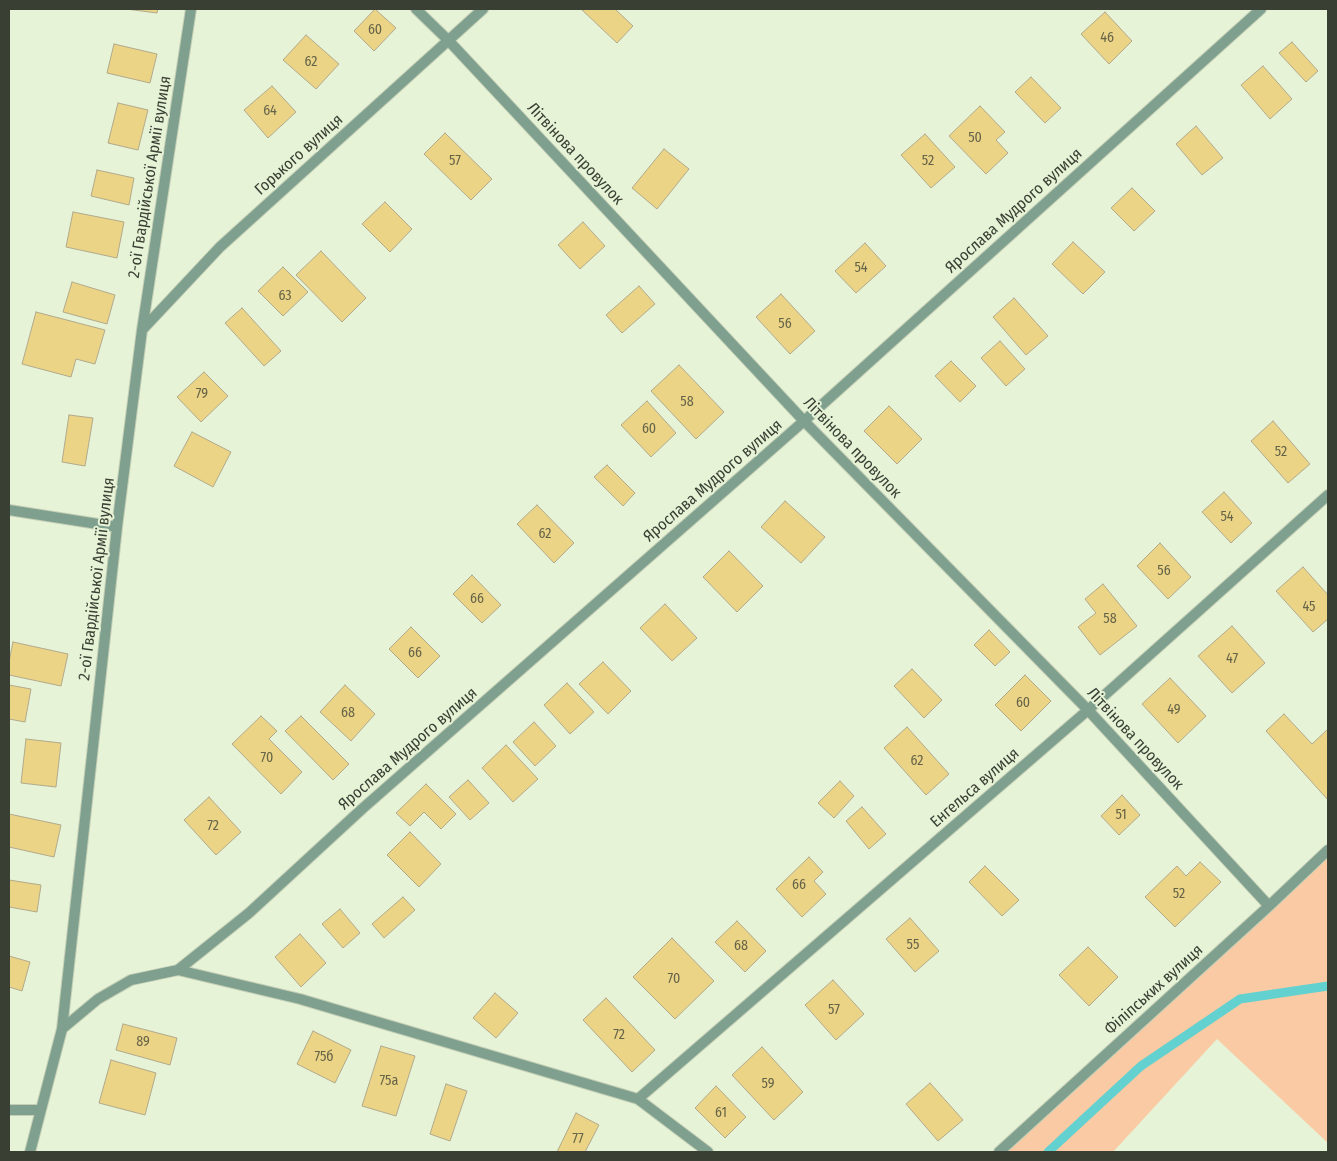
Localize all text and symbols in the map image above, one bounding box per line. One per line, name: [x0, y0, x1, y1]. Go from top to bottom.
house number: 60: [368, 22, 382, 38]
house number: 46: [1100, 30, 1114, 46]
house number: 62: [305, 54, 317, 70]
street label: 2-ої Гвардійської Армії вулиця: [125, 74, 175, 280]
street label: Літвінова провулок: [523, 99, 627, 209]
house number: 64: [263, 103, 277, 119]
street label: Горького вулиця: [251, 110, 347, 200]
house number: 50: [968, 130, 982, 146]
street label: Ярослава Мудрого вулиця: [942, 145, 1086, 277]
house number: 57: [449, 153, 461, 169]
house number: 52: [922, 153, 934, 169]
house number: 54: [854, 260, 868, 276]
house number: 63: [278, 288, 292, 304]
house number: 56: [778, 316, 792, 332]
house number: 79: [196, 386, 208, 402]
house number: 58: [680, 394, 694, 410]
street label: Літвінова провулок: [799, 394, 905, 502]
street label: Ярослава Мудрого вулиця: [640, 416, 786, 546]
house number: 60: [642, 421, 656, 437]
house number: 52: [1275, 444, 1287, 460]
street label: 2-ої Гвардійської Армії вулиця: [75, 476, 119, 682]
house number: 54: [1220, 509, 1234, 525]
house number: 62: [539, 526, 551, 542]
house number: 56: [1157, 563, 1171, 579]
house number: 66: [470, 591, 484, 607]
house number: 45: [1302, 599, 1316, 615]
house number: 58: [1103, 611, 1117, 627]
house number: 66: [408, 645, 422, 661]
house number: 47: [1226, 651, 1238, 667]
street label: Ярослава Мудрого вулиця: [335, 684, 481, 814]
street label: Літвінова провулок: [1083, 684, 1187, 794]
house number: 60: [1016, 695, 1030, 711]
house number: 49: [1167, 702, 1181, 718]
house number: 68: [341, 705, 355, 721]
street label: Енгельса вулиця: [927, 744, 1023, 832]
house number: 70: [261, 750, 273, 766]
house number: 62: [911, 753, 923, 769]
house number: 51: [1115, 807, 1127, 823]
house number: 72: [207, 818, 219, 834]
house number: 66: [792, 877, 806, 893]
house number: 52: [1173, 886, 1185, 902]
house number: 55: [907, 937, 919, 953]
house number: 68: [734, 938, 748, 954]
street label: Філіпських вулиця: [1101, 941, 1207, 1039]
house number: 70: [668, 971, 680, 987]
house number: 57: [828, 1002, 840, 1018]
house number: 72: [613, 1027, 625, 1043]
house number: 89: [136, 1034, 150, 1050]
house number: 75б: [314, 1049, 334, 1065]
house number: 75а: [380, 1073, 398, 1089]
house number: 59: [761, 1076, 775, 1092]
house number: 61: [715, 1105, 727, 1121]
house number: 77: [572, 1131, 584, 1147]

